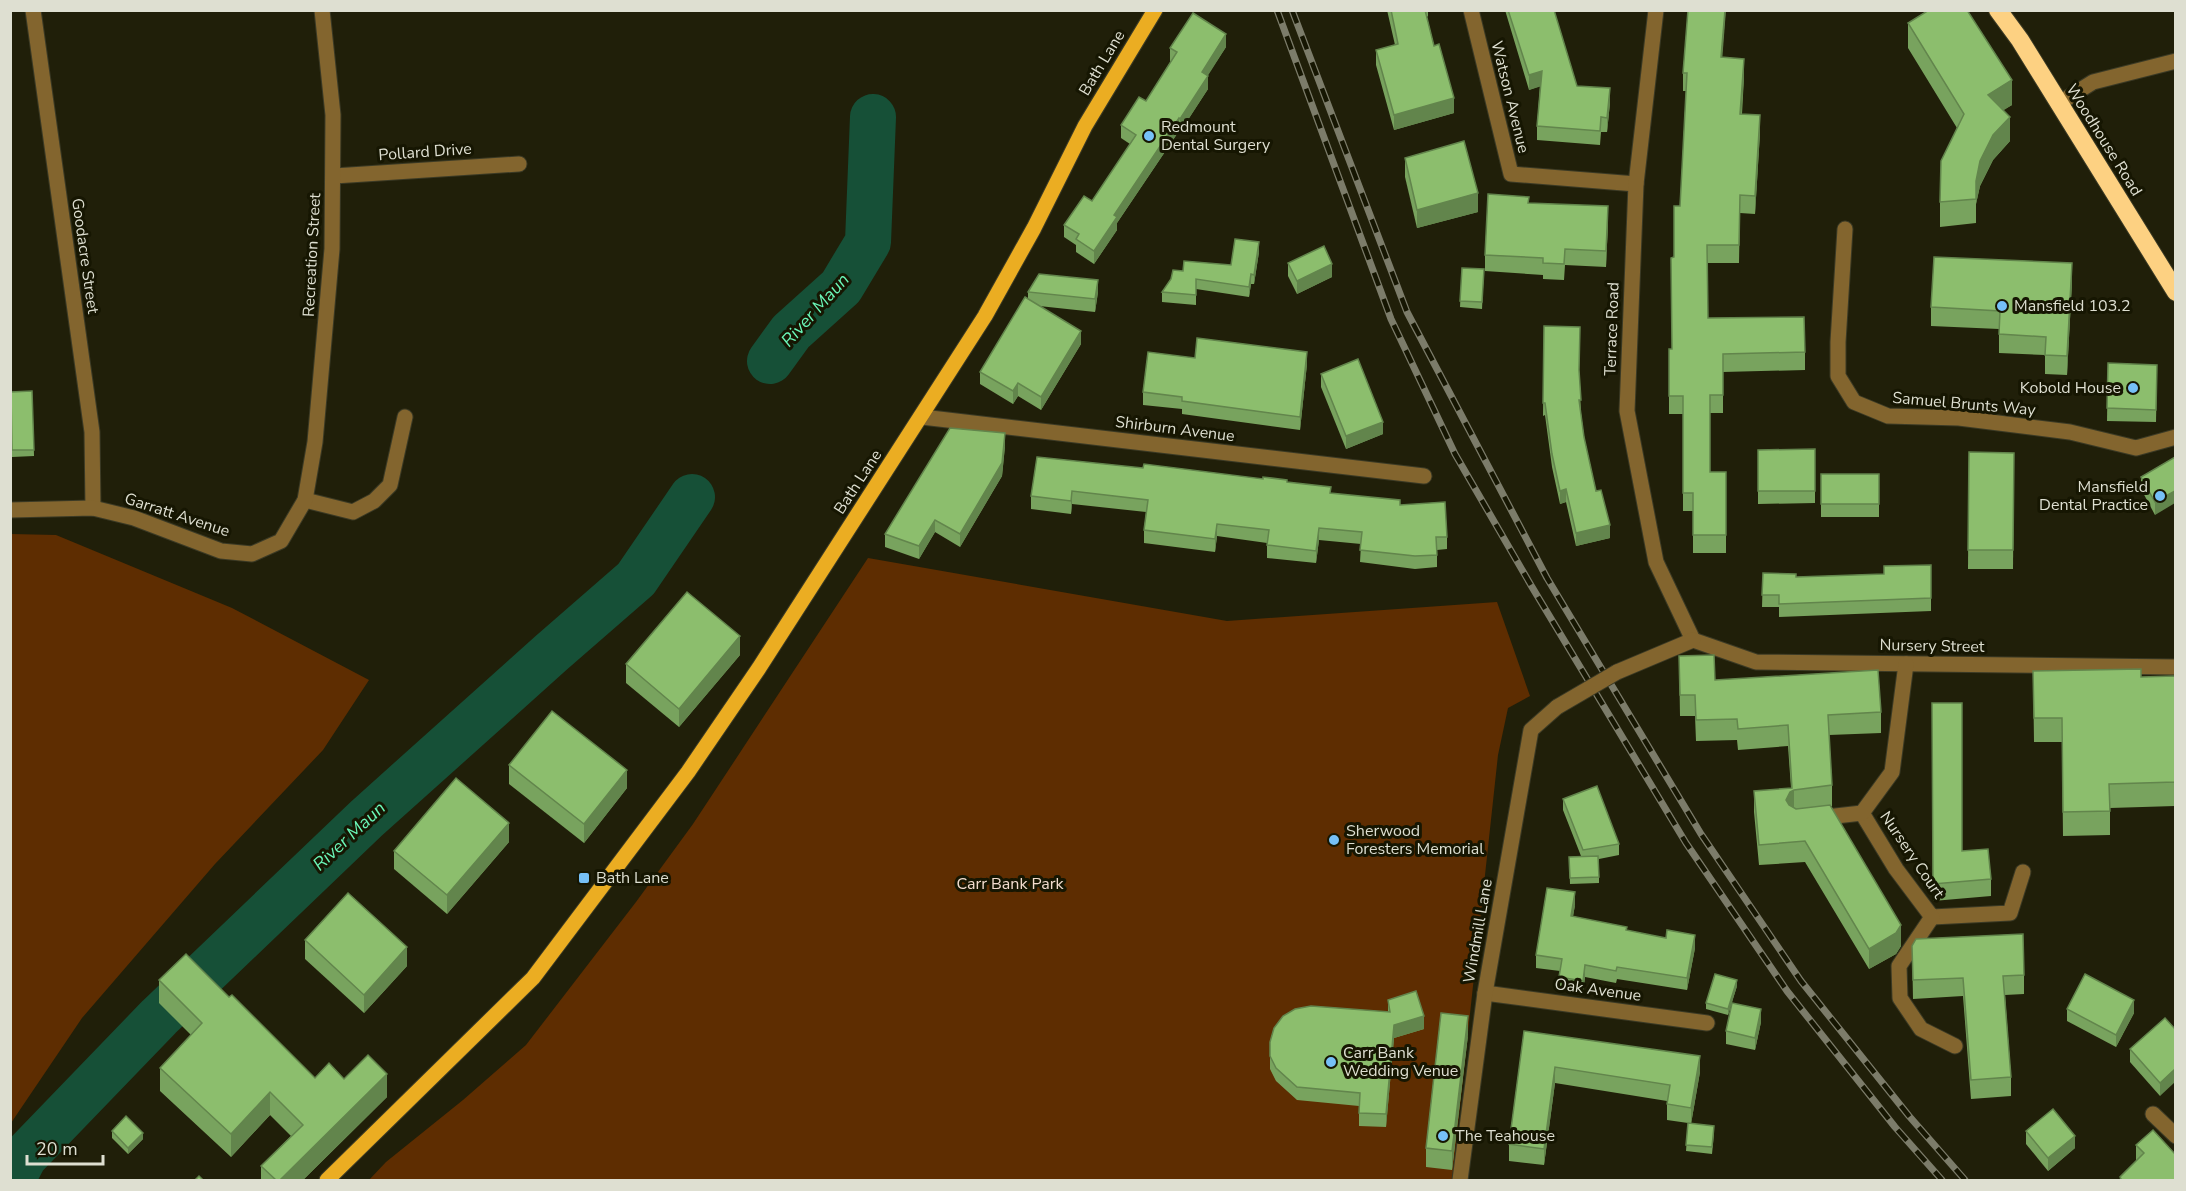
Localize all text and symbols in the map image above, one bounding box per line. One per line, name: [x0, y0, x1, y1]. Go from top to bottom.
street label: Bath Lane: [1074, 26, 1130, 100]
street label: Watson Avenue: [1485, 39, 1535, 155]
street label: Woodhouse Road: [2061, 80, 2147, 200]
place label: Redmount Dental Surgery: [1161, 116, 1271, 156]
marker: Redmount Dental Surgery: [1142, 129, 1156, 143]
street label: Pollard Drive: [378, 138, 472, 166]
street label: Recreation Street: [298, 192, 326, 318]
street label: Goodacre Street: [66, 197, 104, 316]
water label: River Maun: [776, 268, 854, 352]
street label: Terrace Road: [1599, 282, 1625, 376]
place label: Mansfield 103.2: [2014, 295, 2131, 317]
marker: Mansfield 103.2: [1995, 299, 2009, 313]
place label: Kobold House: [2020, 377, 2121, 399]
marker: Kobold House: [2126, 381, 2140, 395]
street label: Samuel Brunts Way: [1891, 387, 2037, 421]
street label: Shirburn Avenue: [1114, 411, 1236, 447]
street label: Bath Lane: [829, 445, 887, 519]
place label: Mansfield Dental Practice: [2039, 476, 2148, 516]
street label: Garratt Avenue: [122, 488, 232, 542]
marker: Mansfield Dental Practice: [2153, 489, 2167, 503]
street label: Nursery Street: [1879, 634, 1985, 658]
water label: River Maun: [307, 796, 391, 876]
street label: Nursery Court: [1875, 807, 1950, 903]
place label: Sherwood Foresters Memorial: [1346, 820, 1484, 860]
marker: Sherwood Foresters Memorial: [1327, 833, 1341, 847]
place label: Bath Lane: [596, 867, 669, 889]
marker: Bath Lane: [577, 871, 591, 885]
park label: Carr Bank Park: [956, 873, 1064, 895]
street label: Windmill Lane: [1458, 877, 1498, 985]
street label: Oak Avenue: [1553, 973, 1643, 1007]
place label: Carr Bank Wedding Venue: [1343, 1042, 1458, 1082]
marker: Carr Bank Wedding Venue: [1324, 1055, 1338, 1069]
place label: The Teahouse: [1455, 1125, 1555, 1147]
scale bar: [27, 1128, 104, 1166]
marker: The Teahouse: [1436, 1129, 1450, 1143]
text: 20 m: [36, 1137, 78, 1161]

